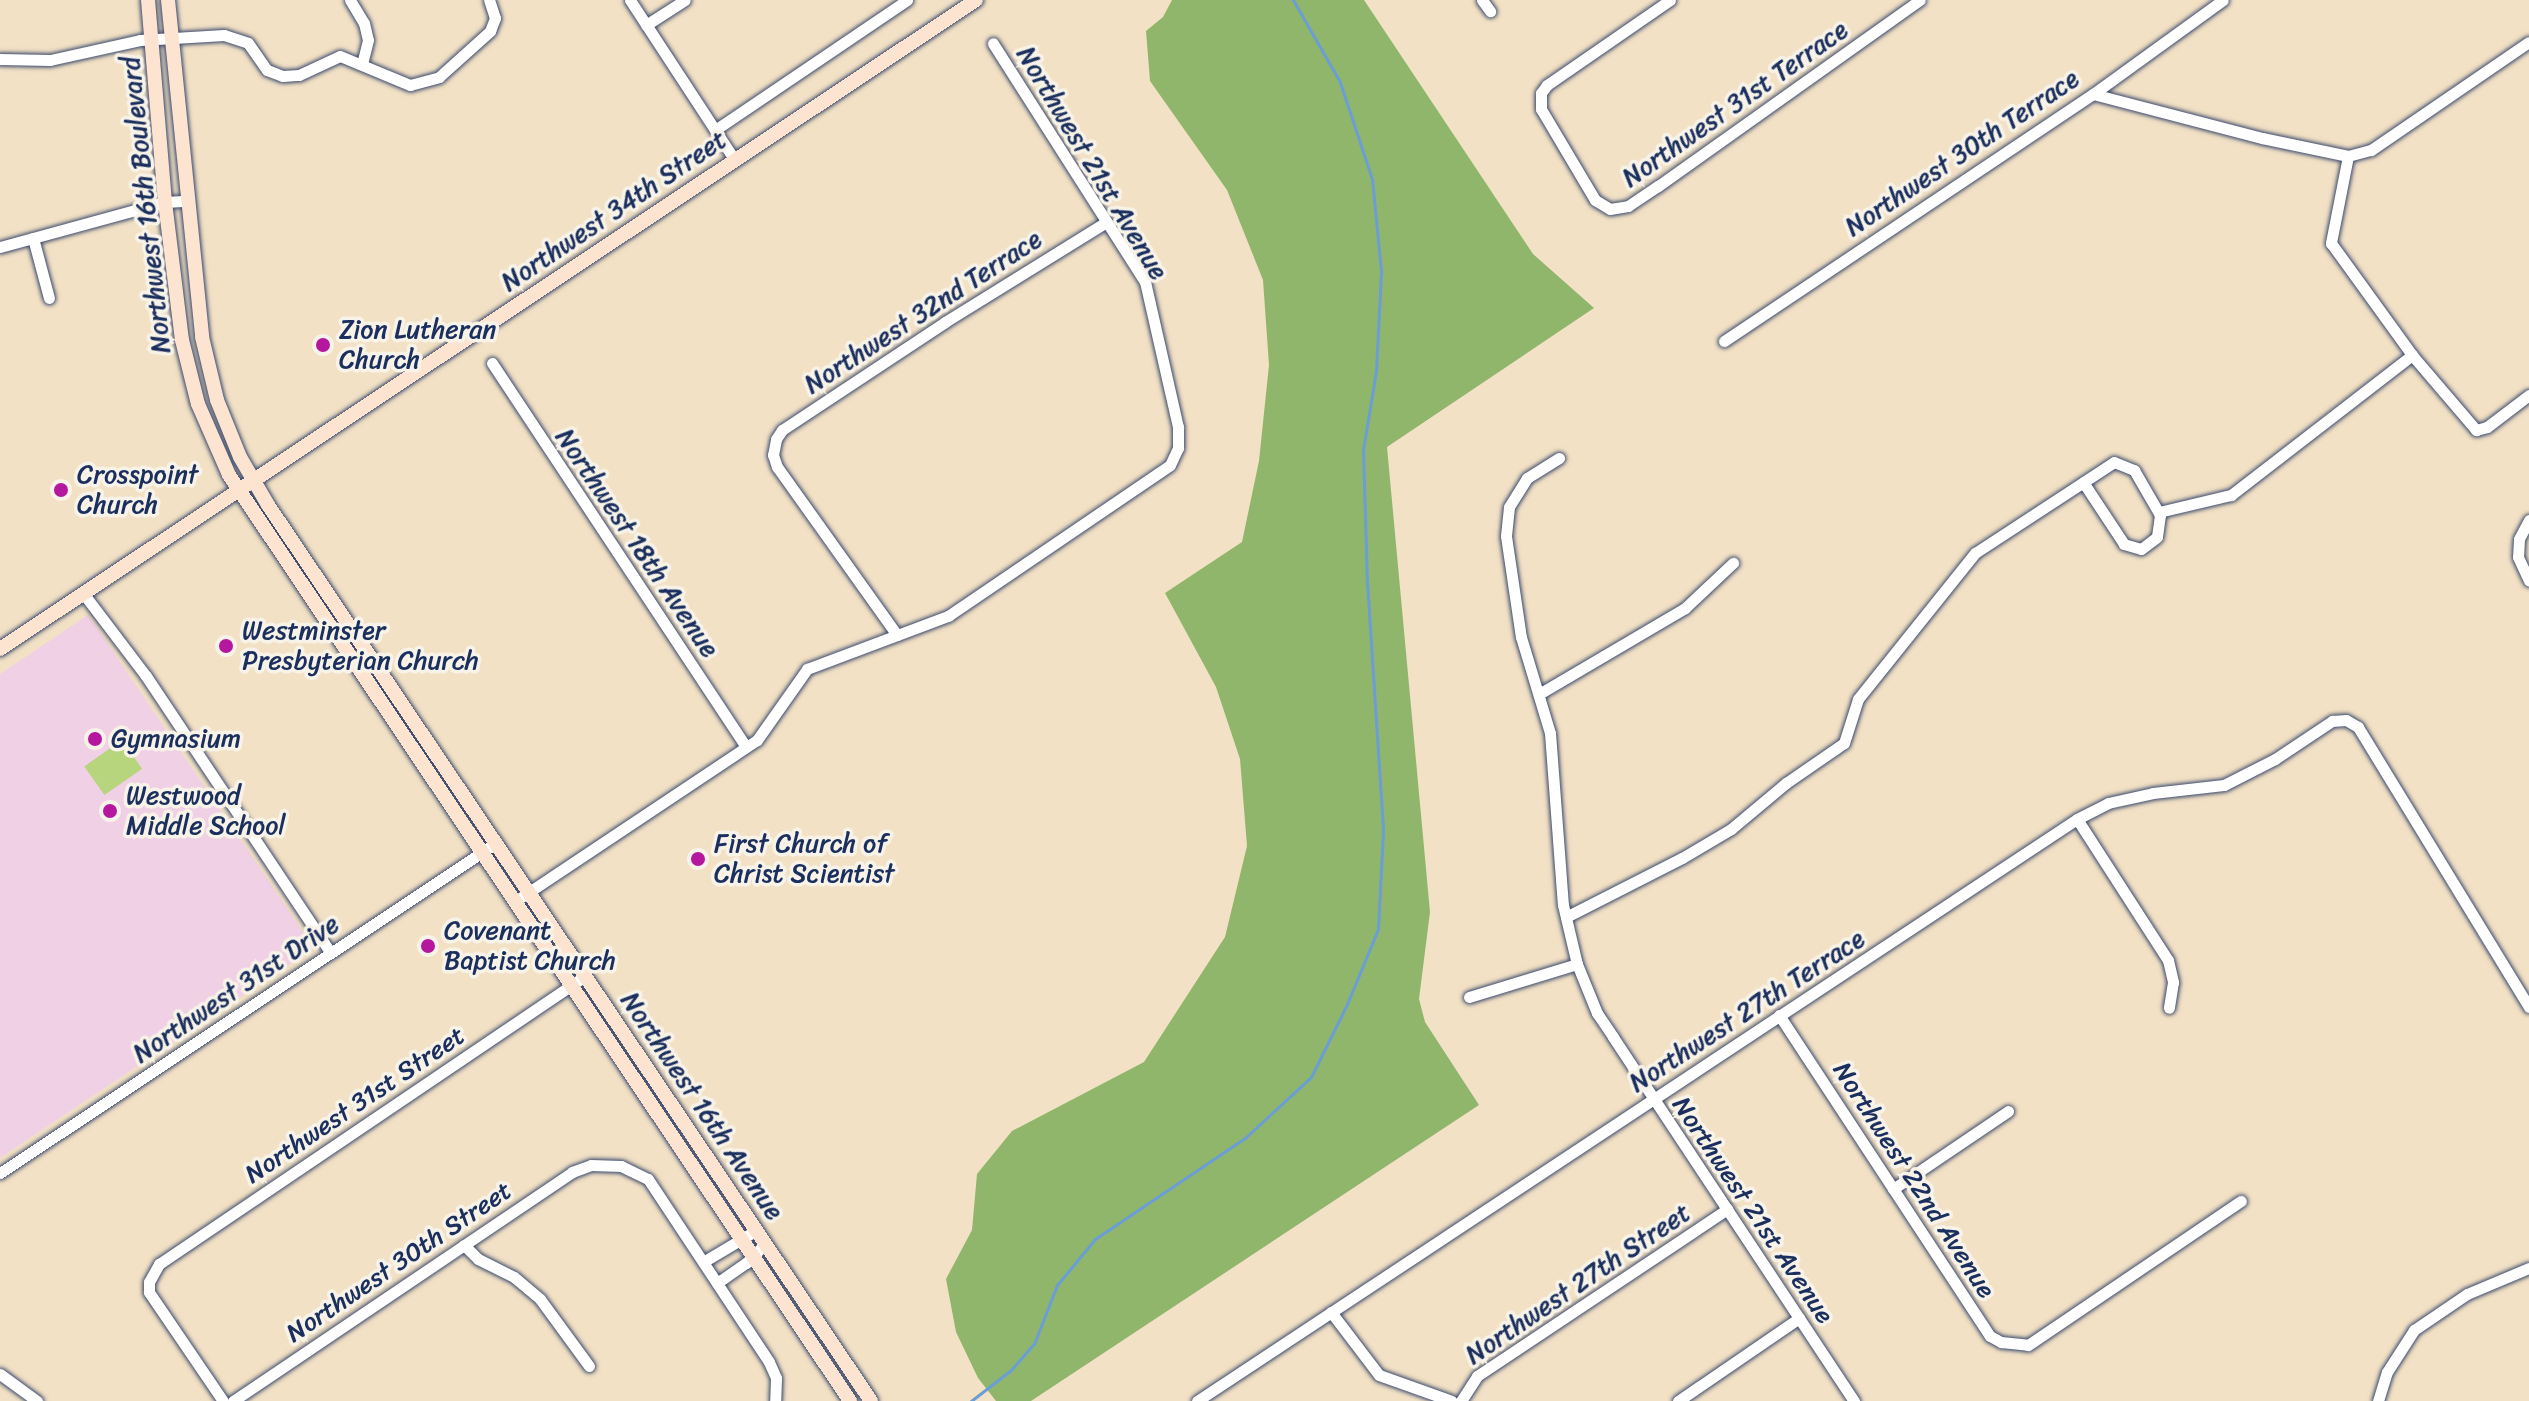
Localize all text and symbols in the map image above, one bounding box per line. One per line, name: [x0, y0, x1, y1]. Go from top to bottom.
street label: Northwest 31st Terrace: [1616, 14, 1854, 194]
street label: Northwest 21st Avenue: [1010, 41, 1174, 285]
street label: Northwest 16th Boulevard: [115, 55, 177, 355]
street label: Northwest 30th Terrace: [1839, 63, 2085, 243]
street label: Northwest 34th Street: [495, 124, 733, 298]
street label: Northwest 32nd Terrace: [799, 224, 1047, 400]
place label: Zion Lutheran Church: [339, 314, 496, 376]
marker: Zion Lutheran Church: [314, 336, 332, 354]
street label: Northwest 18th Avenue: [549, 423, 725, 663]
place label: Crosspoint Church: [77, 459, 198, 520]
marker: Crosspoint Church: [52, 481, 70, 499]
place label: Westminster Presbyterian Church: [242, 615, 479, 676]
marker: Westminster Presbyterian Church: [217, 637, 235, 655]
place label: Gymnasium: [111, 723, 241, 755]
marker: Gymnasium: [86, 730, 104, 748]
place label: Westwood Middle School: [126, 780, 286, 842]
marker: Westwood Middle School: [101, 802, 119, 820]
place label: First Church of Christ Scientist: [714, 828, 895, 890]
marker: First Church of Christ Scientist: [689, 850, 707, 868]
street label: Northwest 31st Drive: [127, 908, 345, 1070]
place label: Covenant Baptist Church: [444, 915, 616, 976]
street label: Northwest 27th Terrace: [1623, 923, 1871, 1099]
marker: Covenant Baptist Church: [419, 937, 437, 955]
street label: Northwest 16th Avenue: [614, 986, 790, 1226]
street label: Northwest 31st Street: [239, 1020, 471, 1190]
street label: Northwest 22nd Avenue: [1826, 1056, 2002, 1304]
street label: Northwest 21st Avenue: [1666, 1091, 1840, 1329]
street label: Northwest 30th Street: [280, 1175, 518, 1349]
street label: Northwest 27th Street: [1460, 1197, 1696, 1371]

